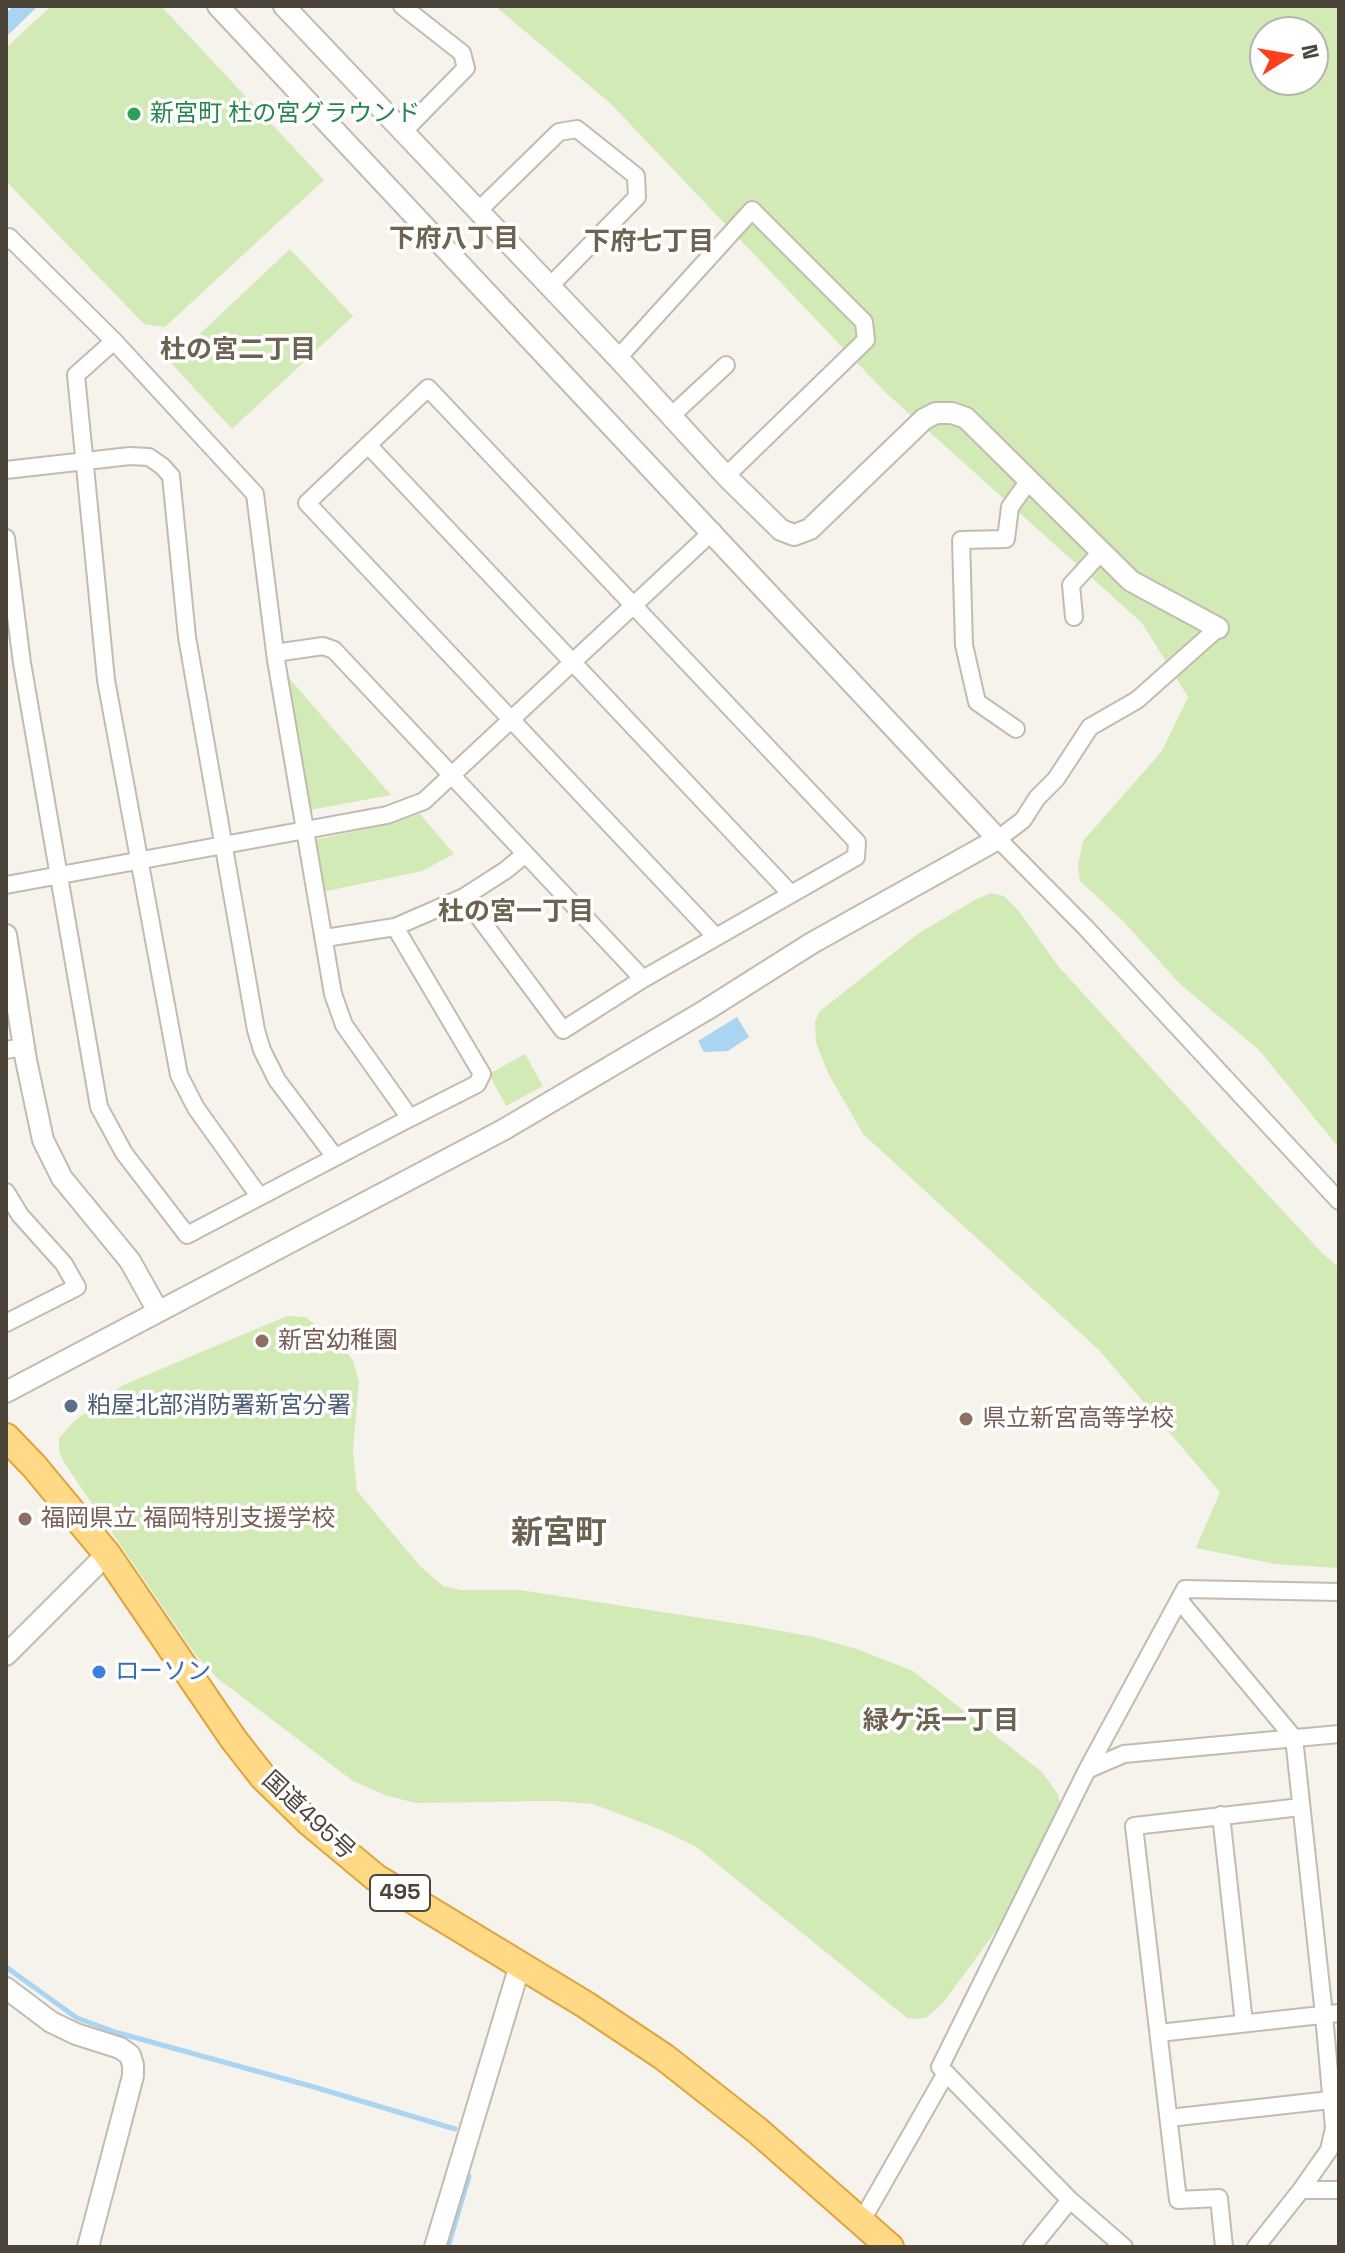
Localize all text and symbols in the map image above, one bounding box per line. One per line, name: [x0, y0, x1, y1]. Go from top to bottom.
north arrow: [1249, 16, 1329, 96]
text: N: [1295, 42, 1326, 62]
place label: 新宮町 杜の宮グラウンド: [150, 100, 420, 128]
marker: 新宮町 杜の宮グラウンド: [125, 105, 143, 123]
district label: 下府八丁目: [389, 224, 519, 256]
district label: 下府七丁目: [584, 227, 714, 259]
district label: 杜の宮二丁目: [160, 335, 316, 367]
district label: 杜の宮一丁目: [438, 897, 594, 929]
place label: 新宮幼稚園: [278, 1327, 398, 1355]
marker: 新宮幼稚園: [253, 1332, 271, 1350]
place label: 粕屋北部消防署新宮分署: [87, 1392, 351, 1420]
marker: 粕屋北部消防署新宮分署: [62, 1397, 80, 1415]
place label: 県立新宮高等学校: [982, 1405, 1174, 1433]
marker: 県立新宮高等学校: [957, 1410, 975, 1428]
place label: 福岡県立 福岡特別支援学校: [41, 1505, 335, 1533]
marker: 福岡県立 福岡特別支援学校: [16, 1510, 34, 1528]
district label: 新宮町: [511, 1515, 607, 1553]
place label: ローソン: [115, 1658, 211, 1686]
marker: ローソン: [90, 1663, 108, 1681]
district label: 緑ケ浜一丁目: [863, 1706, 1019, 1738]
street label: 国道495号: [256, 1766, 360, 1866]
road number: 495: [370, 1875, 430, 1911]

